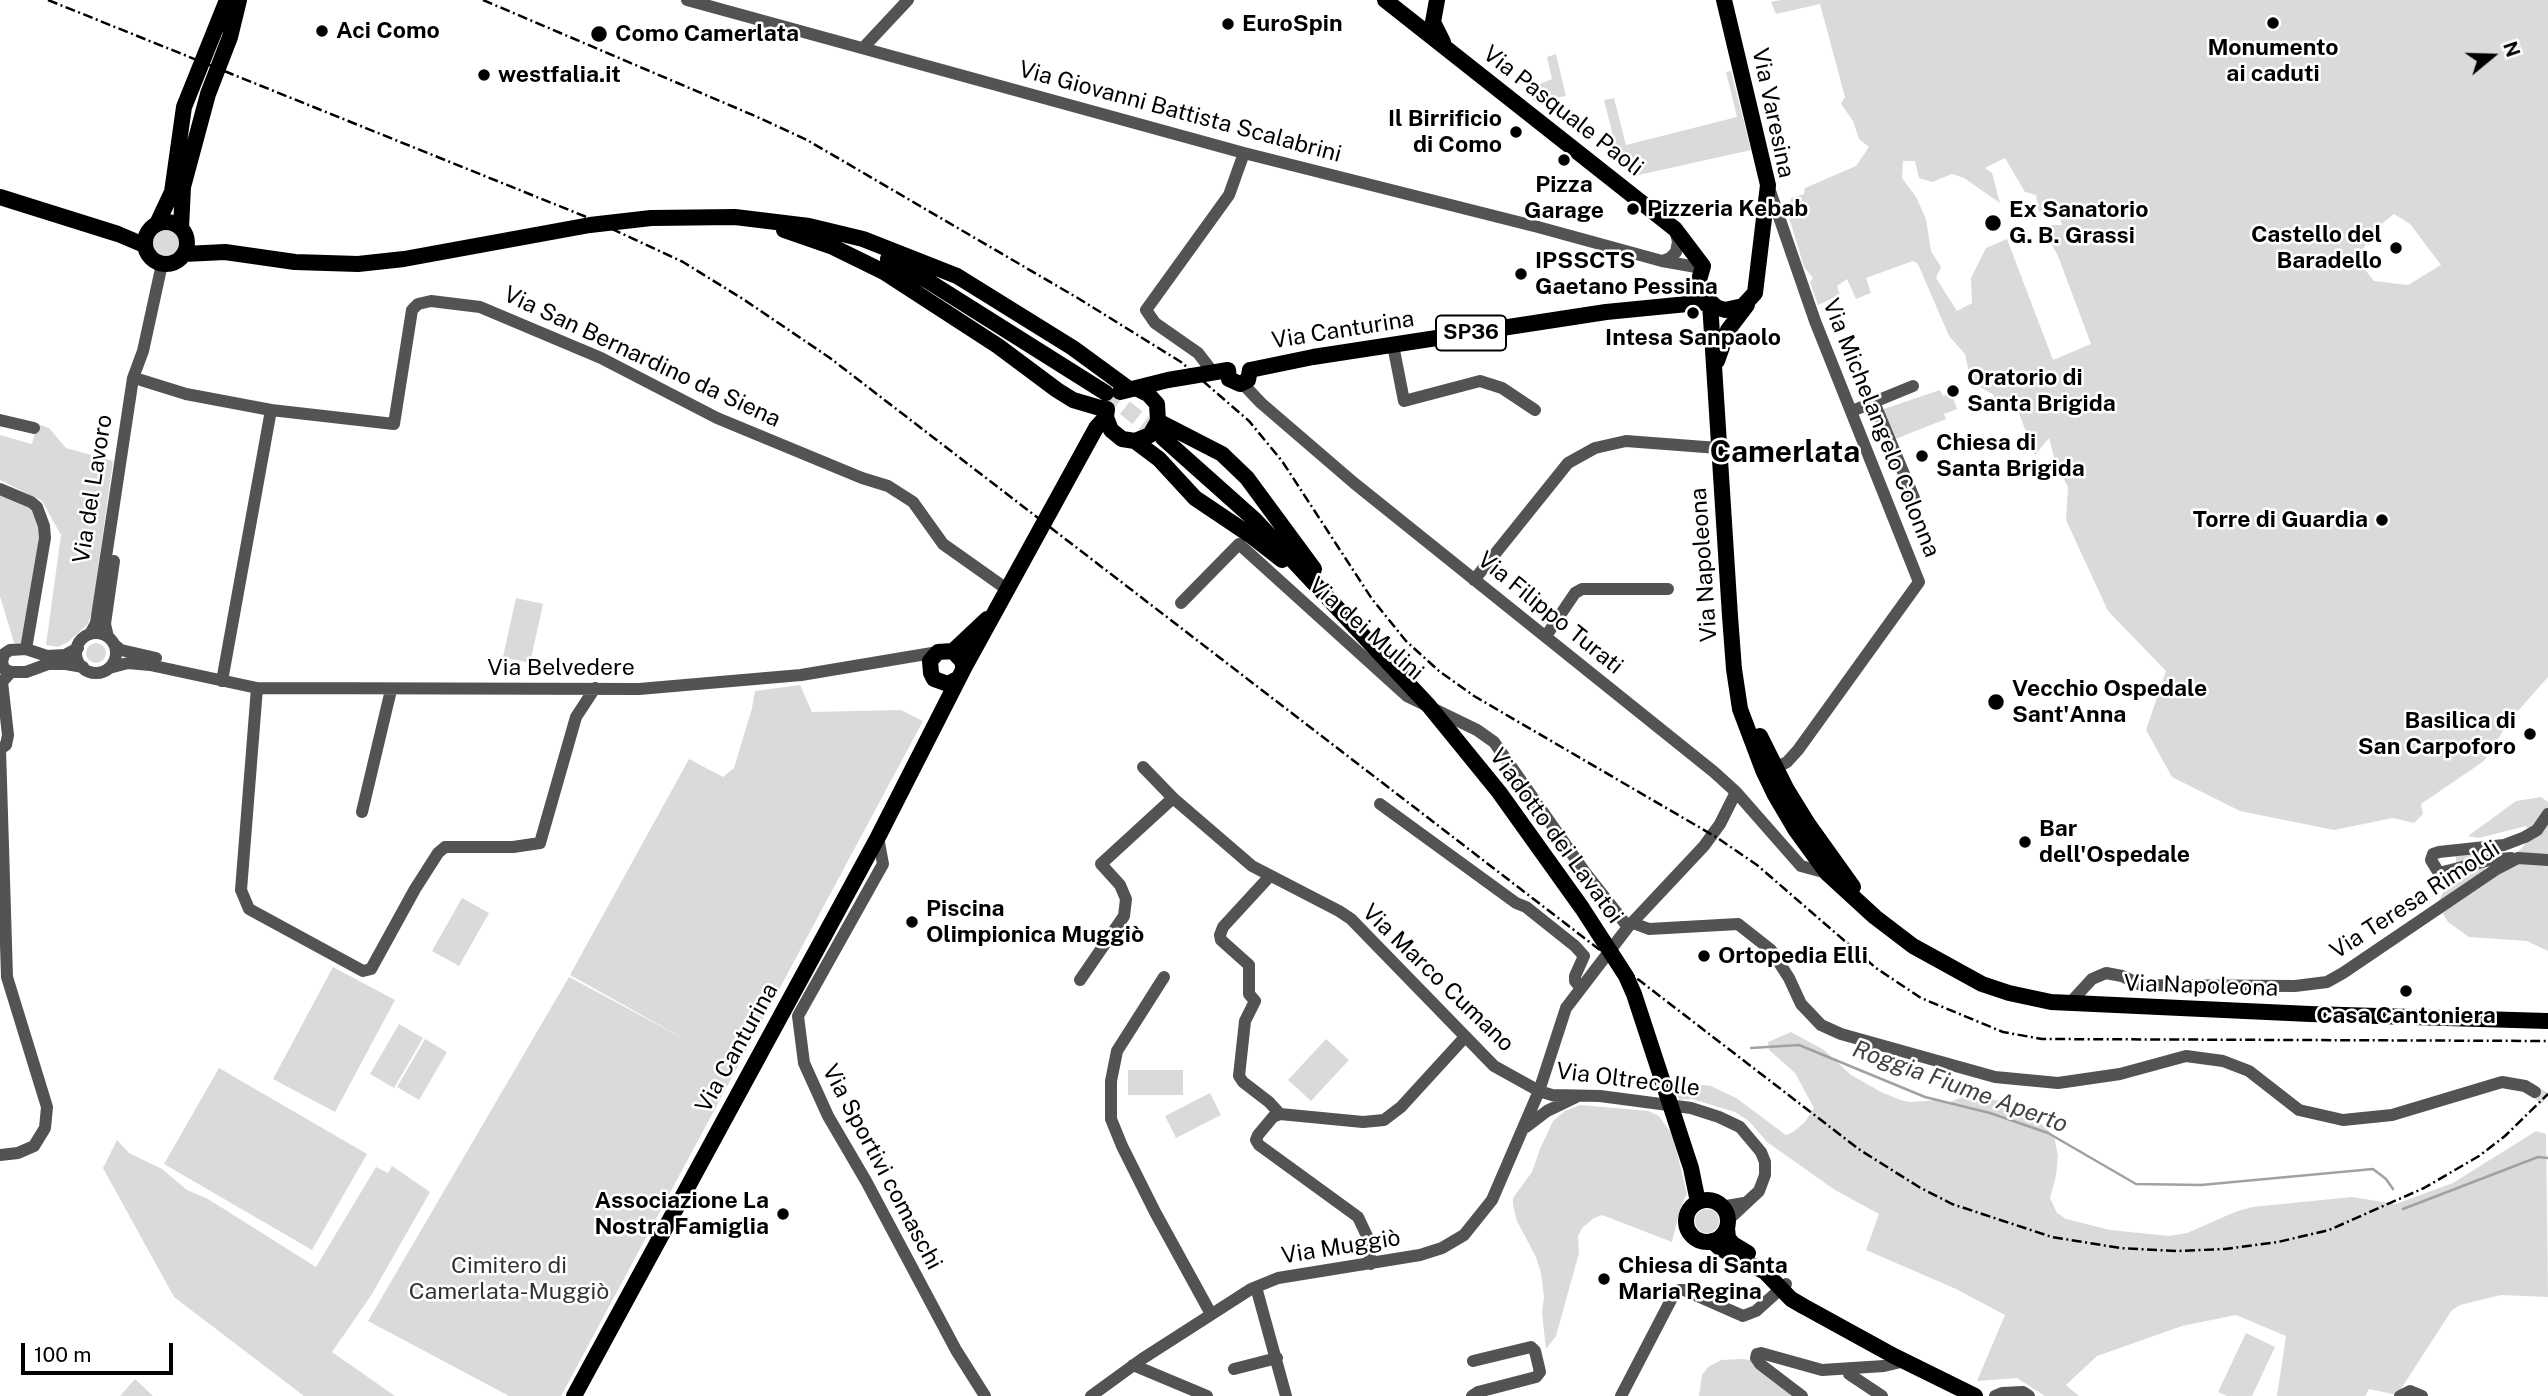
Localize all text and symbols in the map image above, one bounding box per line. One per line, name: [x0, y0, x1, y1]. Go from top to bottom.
place label: EuroSpin: [1242, 10, 1343, 38]
marker: Monumento ai caduti: [2265, 15, 2281, 31]
marker: EuroSpin: [1220, 16, 1236, 32]
place label: Aci Como: [336, 17, 440, 45]
place label: Como Camerlata: [615, 20, 799, 48]
north arrow: [2457, 21, 2527, 91]
marker: Aci Como: [314, 23, 330, 39]
marker: Como Camerlata: [589, 24, 609, 44]
place label: Monumento ai caduti: [2208, 34, 2338, 88]
text: N: [2499, 39, 2525, 60]
street label: Via Pasquale Paoli: [1477, 40, 1649, 182]
street label: Via Varesina: [1746, 46, 1800, 180]
street label: Via Giovanni Battista Scalabrini: [1016, 56, 1344, 168]
place label: westfalia.it: [498, 61, 621, 89]
marker: westfalia.it: [476, 67, 492, 83]
place label: Il Birrificio di Como: [1388, 105, 1502, 159]
marker: Il Birrificio di Como: [1508, 124, 1524, 140]
marker: Pizza Garage: [1556, 152, 1572, 168]
place label: Pizza Garage: [1524, 171, 1604, 225]
place label: Pizzeria Kebab: [1647, 195, 1808, 223]
place label: Ex Sanatorio G. B. Grassi: [2009, 196, 2148, 250]
marker: Pizzeria Kebab: [1625, 201, 1641, 217]
marker: Ex Sanatorio G. B. Grassi: [1983, 213, 2003, 233]
place label: Castello del Baradello: [2251, 221, 2382, 275]
marker: Castello del Baradello: [2388, 240, 2404, 256]
place label: IPSSCTS Gaetano Pessina: [1535, 247, 1718, 301]
marker: IPSSCTS Gaetano Pessina: [1513, 266, 1529, 282]
street label: Via San Bernardino da Siena: [499, 281, 785, 433]
street label: Via Michelangelo Colonna: [1816, 295, 1946, 561]
street label: Via Canturina: [1270, 305, 1416, 355]
marker: Intesa Sanpaolo: [1685, 305, 1701, 321]
road number: SP36: [1436, 316, 1506, 350]
place label: Intesa Sanpaolo: [1605, 324, 1781, 352]
place label: Oratorio di Santa Brigida: [1967, 364, 2116, 418]
marker: Oratorio di Santa Brigida: [1945, 383, 1961, 399]
street label: Via del Lavoro: [68, 413, 118, 565]
place label: Chiesa di Santa Brigida: [1936, 429, 2085, 483]
district label: Camerlata: [1710, 435, 1860, 471]
marker: Chiesa di Santa Brigida: [1914, 448, 1930, 464]
street label: Via Napoleona: [1685, 487, 1723, 643]
place label: Torre di Guardia: [2193, 506, 2368, 534]
marker: Torre di Guardia: [2374, 512, 2390, 528]
street label: Via Filippo Turati: [1472, 546, 1628, 680]
street label: Via dei Mulini: [1303, 572, 1429, 686]
street label: Via Belvedere: [487, 654, 635, 682]
place label: Vecchio Ospedale Sant'Anna: [2012, 675, 2207, 729]
marker: Vecchio Ospedale Sant'Anna: [1986, 692, 2006, 712]
place label: Basilica di San Carpoforo: [2358, 707, 2516, 761]
marker: Basilica di San Carpoforo: [2522, 726, 2538, 742]
street label: Viadotto dei Lavatoi: [1483, 743, 1629, 929]
place label: Bar dell'Ospedale: [2039, 815, 2190, 869]
marker: Bar dell'Ospedale: [2017, 834, 2033, 850]
street label: Via Teresa Rimoldi: [2325, 835, 2505, 965]
place label: Piscina Olimpionica Muggiò: [926, 895, 1144, 949]
street label: Via Marco Cumano: [1356, 898, 1520, 1058]
marker: Piscina Olimpionica Muggiò: [904, 914, 920, 930]
place label: Ortopedia Elli: [1718, 942, 1868, 970]
marker: Ortopedia Elli: [1696, 948, 1712, 964]
street label: Via Napoleona: [2123, 970, 2279, 1002]
street label: Via Canturina: [690, 978, 784, 1118]
marker: Casa Cantoniera: [2398, 983, 2414, 999]
place label: Casa Cantoniera: [2316, 1002, 2496, 1030]
water label: Roggia Fiume Aperto: [1849, 1035, 2071, 1139]
street label: Via Oltrecolle: [1555, 1057, 1701, 1103]
street label: Via Sportivi comaschi: [816, 1060, 948, 1274]
place label: Associazione La Nostra Famiglia: [594, 1187, 769, 1241]
marker: Associazione La Nostra Famiglia: [775, 1206, 791, 1222]
street label: Via Muggiò: [1279, 1224, 1403, 1270]
park label: Cimitero di Camerlata-Muggiò: [409, 1252, 609, 1306]
place label: Chiesa di Santa Maria Regina: [1618, 1252, 1788, 1306]
marker: Chiesa di Santa Maria Regina: [1596, 1271, 1612, 1287]
scale bar: [24, 1330, 177, 1374]
text: 100 m: [34, 1342, 91, 1367]

